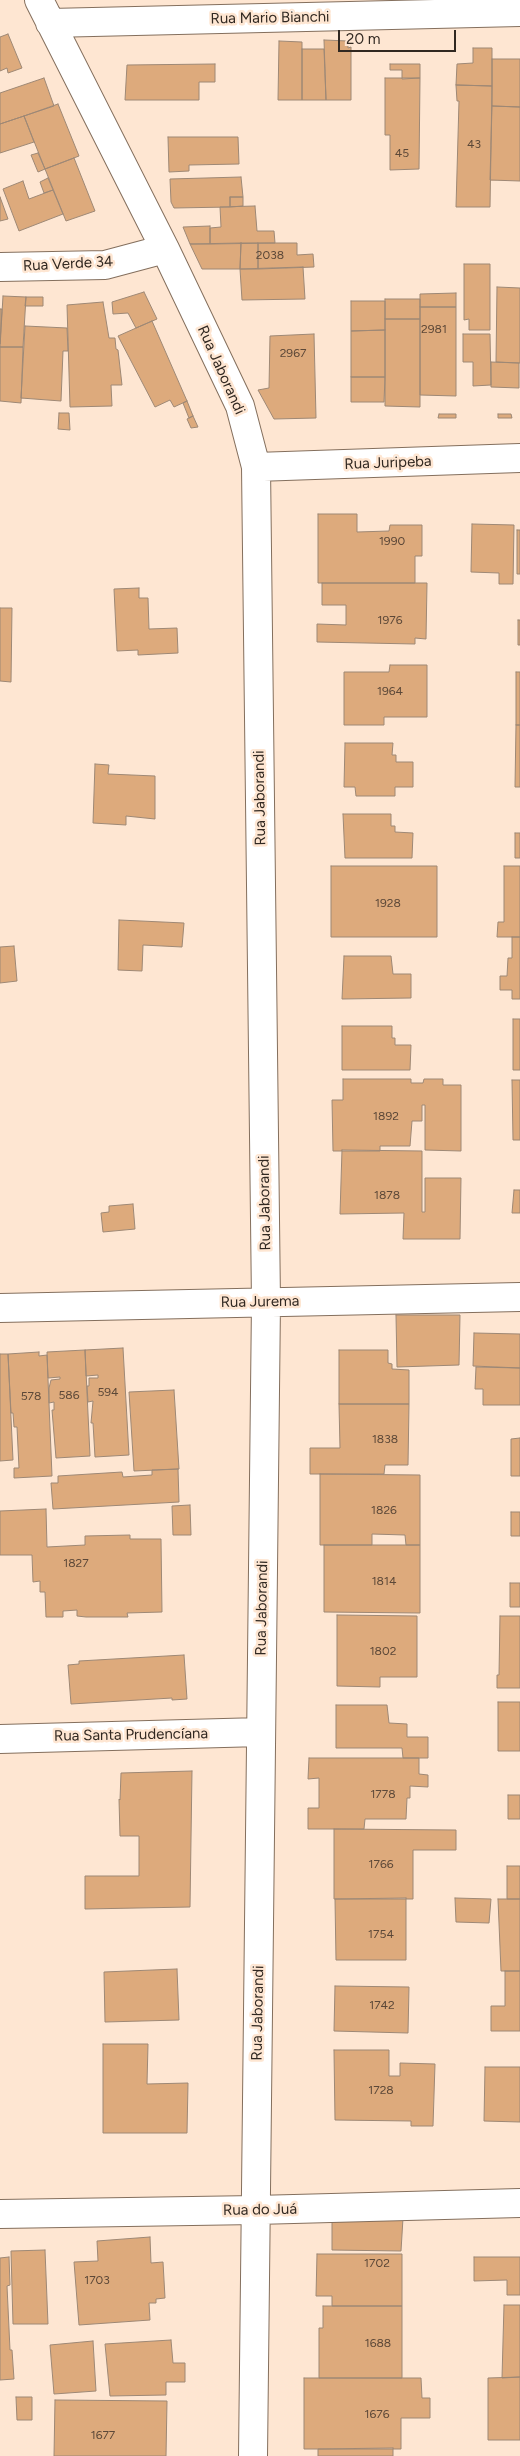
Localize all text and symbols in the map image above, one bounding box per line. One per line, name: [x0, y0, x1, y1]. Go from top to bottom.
street label: Rua Mario Bianchi: [210, 8, 330, 28]
scale bar: [340, 20, 458, 52]
text: 20 m: [346, 30, 380, 48]
house number: 43: [467, 137, 481, 151]
house number: 45: [395, 146, 409, 160]
house number: 2038: [256, 248, 284, 262]
street label: Rua Verde 34: [22, 253, 114, 275]
house number: 2981: [421, 322, 447, 336]
street label: Rua Jaborandi: [193, 323, 249, 417]
house number: 2967: [280, 346, 306, 360]
street label: Rua Juripeba: [344, 452, 432, 474]
house number: 1990: [379, 534, 405, 548]
house number: 1976: [378, 613, 402, 627]
house number: 1964: [377, 684, 403, 698]
street label: Rua Jaborandi: [250, 750, 270, 846]
house number: 1928: [375, 896, 401, 910]
house number: 1892: [373, 1109, 399, 1123]
street label: Rua Jaborandi: [255, 1155, 275, 1251]
house number: 1878: [374, 1188, 400, 1202]
street label: Rua Jurema: [220, 1292, 300, 1312]
house number: 594: [97, 1385, 119, 1399]
house number: 586: [58, 1388, 80, 1402]
house number: 578: [21, 1389, 41, 1403]
house number: 1838: [372, 1432, 398, 1446]
house number: 1826: [371, 1503, 397, 1517]
house number: 1827: [63, 1556, 89, 1570]
street label: Rua Jaborandi: [252, 1560, 272, 1656]
house number: 1814: [372, 1574, 396, 1588]
house number: 1802: [370, 1644, 396, 1658]
street label: Rua Santa Prudencíana: [54, 1725, 208, 1745]
house number: 1778: [370, 1787, 396, 1801]
house number: 1766: [369, 1857, 393, 1871]
house number: 1754: [368, 1927, 394, 1941]
street label: Rua Jaborandi: [248, 1965, 268, 2061]
house number: 1742: [369, 1998, 395, 2012]
house number: 1728: [368, 2083, 394, 2097]
street label: Rua do Juá: [223, 2200, 297, 2220]
house number: 1702: [364, 2256, 390, 2270]
house number: 1703: [84, 2273, 110, 2287]
house number: 1688: [365, 2336, 391, 2350]
house number: 1676: [365, 2407, 389, 2421]
house number: 1677: [91, 2428, 115, 2442]

